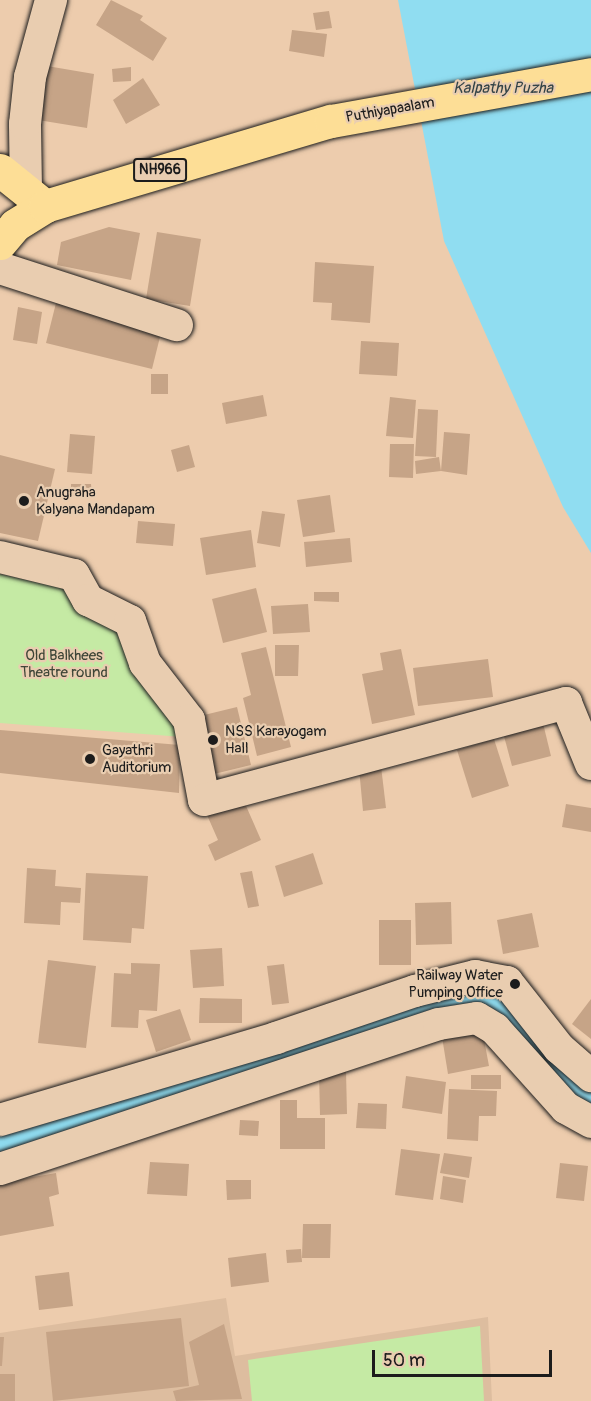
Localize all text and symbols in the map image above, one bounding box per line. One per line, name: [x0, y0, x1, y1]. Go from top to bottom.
water label: Kalpathy Puzha: [453, 78, 553, 98]
street label: Puthiyapaalam: [344, 93, 436, 127]
road number: NH966: [133, 159, 187, 181]
place label: Anugraha Kalyana Mandapam: [36, 483, 155, 518]
marker: Anugraha Kalyana Mandapam: [17, 494, 31, 508]
park label: Old Balkhees Theatre round: [20, 646, 108, 681]
place label: NSS Karayogam Hall: [225, 722, 327, 757]
marker: NSS Karayogam Hall: [206, 733, 220, 747]
place label: Gayathri Auditorium: [102, 741, 171, 776]
marker: Gayathri Auditorium: [83, 752, 97, 766]
place label: Railway Water Pumping Office: [408, 966, 503, 1001]
marker: Railway Water Pumping Office: [508, 977, 522, 991]
scale bar: [375, 1338, 555, 1376]
text: 50 m: [383, 1349, 425, 1372]

